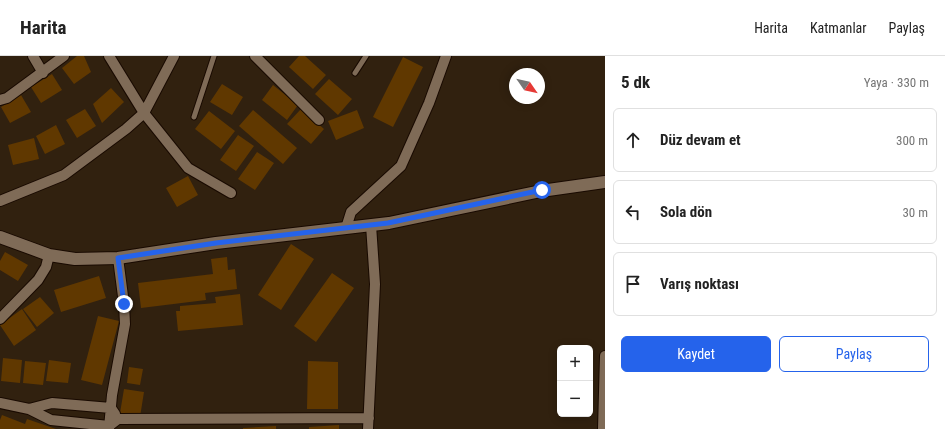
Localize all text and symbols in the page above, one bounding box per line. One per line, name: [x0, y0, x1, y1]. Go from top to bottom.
text: Harita: [20, 16, 66, 39]
text: Harita: [754, 20, 788, 36]
text: Katmanlar: [810, 20, 867, 36]
text: Paylaş: [889, 20, 925, 36]
north arrow: [509, 68, 545, 104]
text: 5 dk: [621, 72, 650, 92]
text: Yaya · 330 m: [864, 75, 929, 90]
icon: ahead: [622, 129, 644, 151]
text: Düz devam et: [660, 131, 741, 149]
text: 300 m: [896, 133, 928, 148]
route start: [533, 181, 551, 199]
icon: left: [622, 201, 644, 223]
text: Sola dön: [660, 203, 712, 221]
text: 30 m: [902, 205, 928, 220]
icon: arrive: [622, 273, 644, 295]
text: Varış noktası: [660, 275, 739, 293]
route end: [115, 295, 133, 313]
button: Kaydet: [621, 336, 771, 372]
button: Paylaş: [779, 336, 929, 372]
map controls: [557, 345, 593, 417]
button: +: [557, 345, 593, 381]
button: −: [557, 381, 593, 417]

